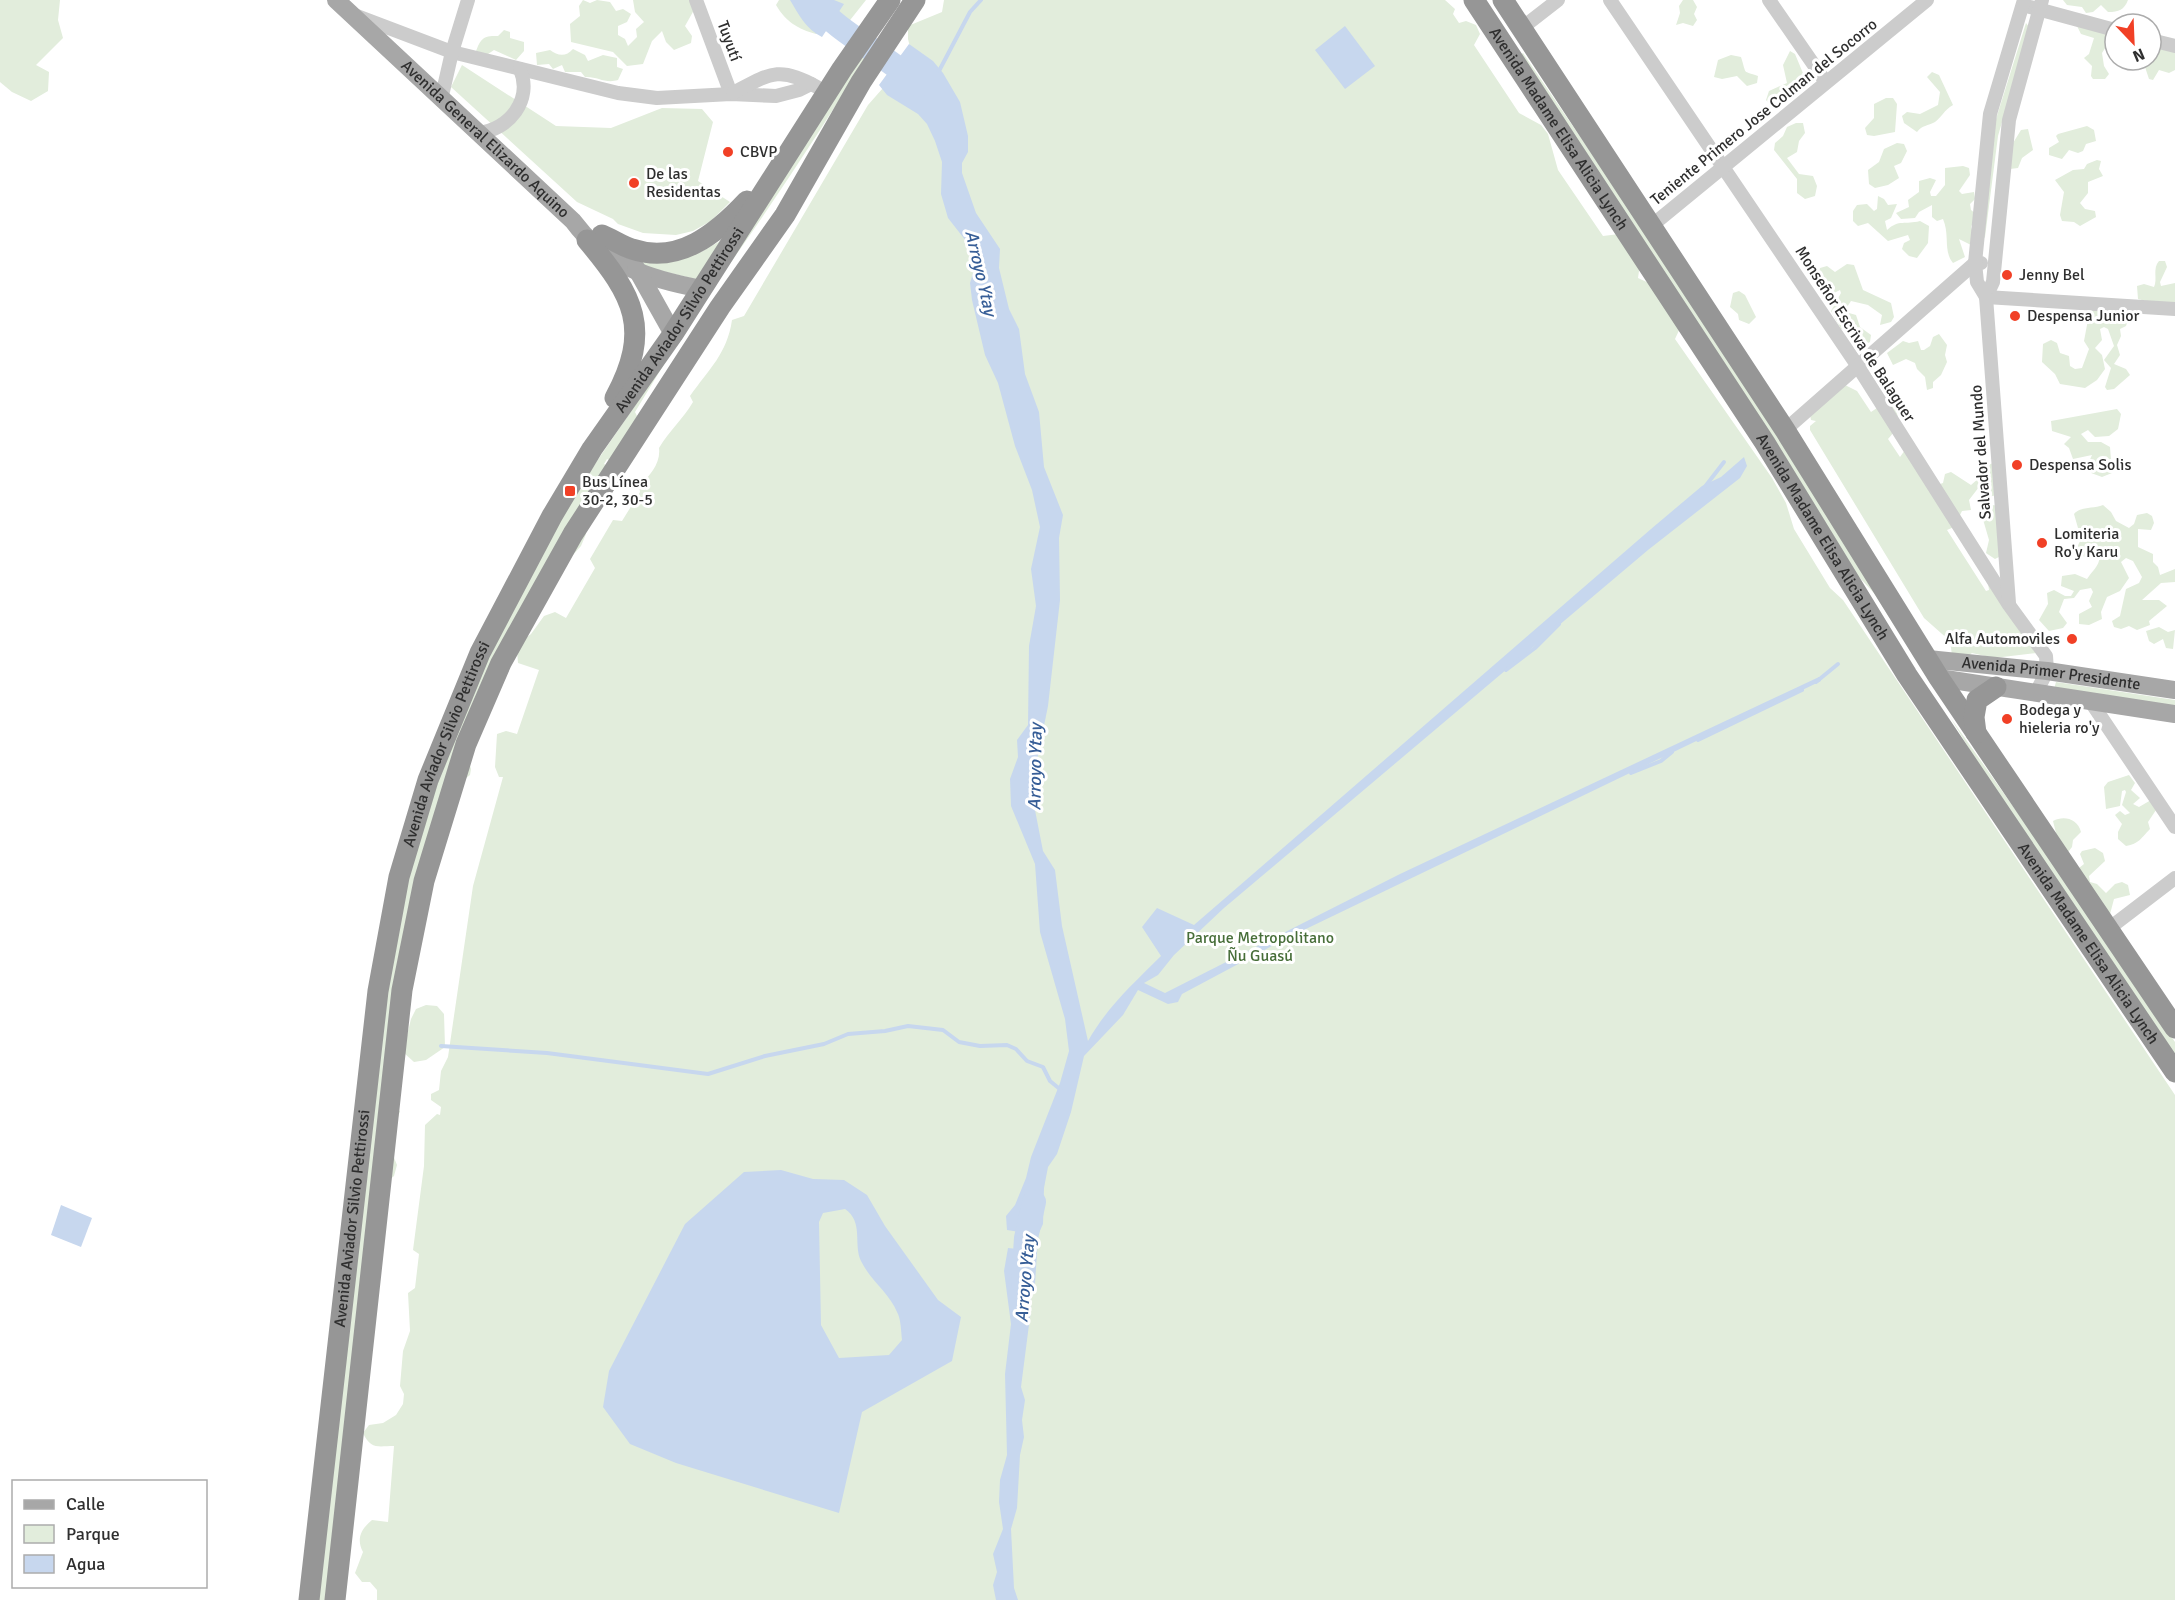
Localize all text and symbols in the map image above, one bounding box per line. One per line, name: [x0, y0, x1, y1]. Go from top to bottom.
north arrow: [2103, 12, 2163, 72]
street label: Teniente Primero Jose Colman del Socorro: [1647, 14, 1881, 210]
street label: Tuyutí: [712, 18, 746, 65]
street label: Avenida Madame Elisa Alicia Lynch: [1485, 23, 1632, 234]
text: N: [2129, 44, 2148, 66]
street label: Avenida General Elizardo Aquino: [397, 56, 573, 222]
place label: CBVP: [740, 142, 777, 162]
marker: CBVP: [721, 145, 735, 159]
place label: De las Residentas: [646, 164, 721, 202]
marker: De las Residentas: [627, 176, 641, 190]
street label: Avenida Aviador Silvio Pettirossi: [611, 224, 748, 417]
water label: Arroyo Ytay: [960, 228, 1002, 320]
street label: Monseñor Escriva de Balaguer: [1791, 242, 1920, 426]
place label: Jenny Bel: [2019, 265, 2085, 285]
marker: Jenny Bel: [2000, 268, 2014, 282]
place label: Despensa Junior: [2027, 306, 2140, 326]
marker: Despensa Junior: [2008, 309, 2022, 323]
street label: Salvador del Mundo: [1966, 384, 1996, 520]
street label: Avenida Madame Elisa Alicia Lynch: [1751, 430, 1893, 644]
place label: Despensa Solis: [2029, 455, 2131, 475]
marker: Despensa Solis: [2010, 458, 2024, 472]
place label: Bus Línea 30-2, 30-5: [582, 472, 653, 510]
marker: Bus Línea 30-2, 30-5: [563, 484, 577, 498]
place label: Lomiteria Ro'y Karu: [2054, 524, 2119, 562]
marker: Lomiteria Ro'y Karu: [2035, 536, 2049, 550]
place label: Alfa Automoviles: [1945, 629, 2060, 649]
marker: Alfa Automoviles: [2065, 632, 2079, 646]
street label: Avenida Aviador Silvio Pettirossi: [399, 638, 494, 849]
street label: Avenida Primer Presidente: [1961, 652, 2142, 695]
place label: Bodega y hieleria ro'y: [2019, 700, 2100, 738]
marker: Bodega y hieleria ro'y: [2000, 712, 2014, 726]
water label: Arroyo Ytay: [1023, 721, 1047, 811]
street label: Avenida Madame Elisa Alicia Lynch: [2013, 839, 2163, 1048]
park label: Parque Metropolitano Ñu Guasú: [1186, 928, 1334, 966]
street label: Avenida Aviador Silvio Pettirossi: [330, 1109, 374, 1328]
water label: Arroyo Ytay: [1010, 1232, 1040, 1323]
legend: [12, 1480, 207, 1588]
text: Calle: [66, 1493, 105, 1515]
text: Parque: [66, 1523, 120, 1545]
text: Agua: [66, 1553, 105, 1575]

